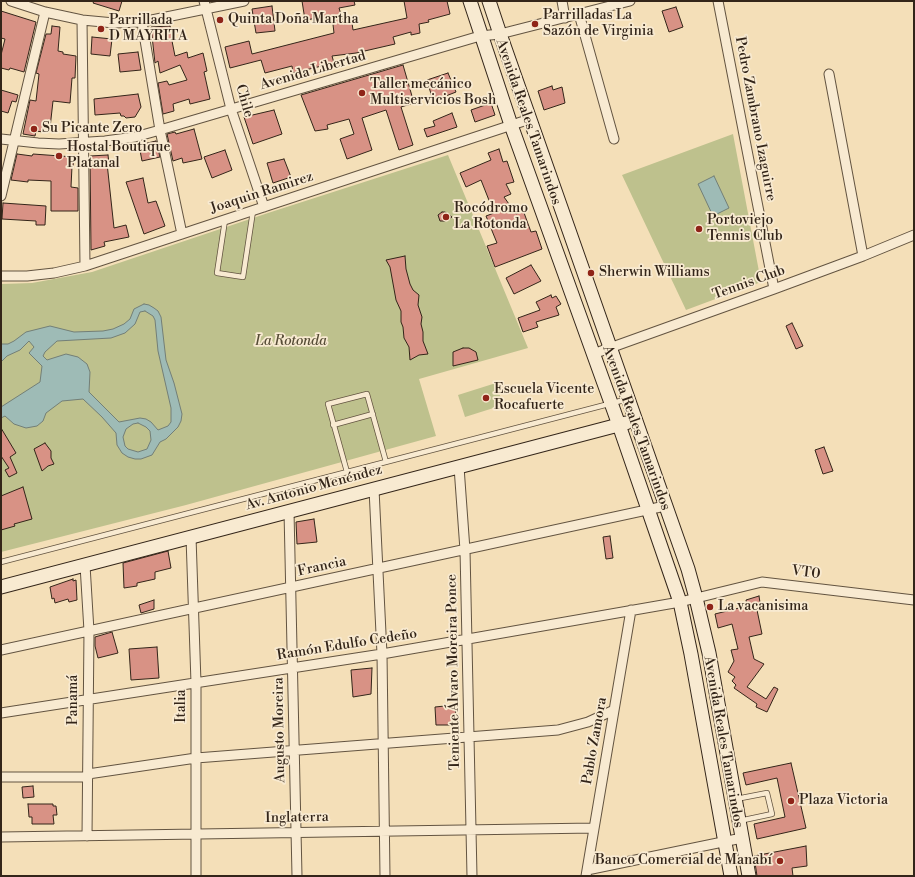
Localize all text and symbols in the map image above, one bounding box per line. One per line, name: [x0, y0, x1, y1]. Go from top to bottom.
place label: Parrilladas La Sazón de Virginia: [543, 8, 654, 40]
place label: Quinta Doña Martha: [228, 12, 359, 28]
place label: Parrillada D MAYRITA: [109, 13, 188, 46]
marker: Quinta Doña Martha: [215, 15, 225, 25]
marker: Parrilladas La Sazón de Virginia: [530, 19, 540, 29]
marker: Parrillada D MAYRITA: [96, 24, 106, 34]
street label: Pedro Zambrano Izaguirre: [731, 35, 779, 203]
street label: Avenida Reales Tamarindos: [492, 37, 564, 207]
street label: Avenida Libertad: [258, 48, 368, 94]
place label: Taller mecánico Multiservicios Bosh: [370, 77, 496, 110]
street label: Chile: [231, 82, 257, 120]
marker: Taller mecánico Multiservicios Bosh: [357, 88, 367, 98]
place label: Su Picante Zero: [42, 121, 142, 137]
marker: Su Picante Zero: [29, 124, 39, 134]
place label: Hostal Boutique Platanal: [67, 140, 171, 172]
marker: Hostal Boutique Platanal: [54, 151, 64, 161]
street label: Joaquin Ramirez: [208, 168, 316, 218]
place label: Rocódromo La Rotonda: [454, 201, 528, 234]
marker: Rocódromo La Rotonda: [441, 212, 451, 222]
place label: Portoviejo Tennis Club: [707, 213, 783, 246]
marker: Portoviejo Tennis Club: [694, 224, 704, 234]
street label: Tennis Club: [711, 262, 787, 304]
place label: Sherwin Williams: [599, 265, 710, 281]
marker: Sherwin Williams: [586, 268, 596, 278]
park label: La Rotonda: [255, 334, 327, 350]
street label: Avenida Reales Tamarindos: [598, 343, 674, 513]
place label: Escuela Vicente Rocafuerte: [494, 382, 594, 414]
marker: Escuela Vicente Rocafuerte: [481, 393, 491, 403]
street label: Av. Antonio Menéndez: [244, 462, 384, 514]
street label: Francia: [296, 554, 348, 580]
street label: VT0: [791, 563, 821, 583]
street label: Teniente Álvaro Moreira Ponce: [444, 574, 464, 770]
place label: La vacanisima: [718, 599, 808, 615]
marker: La vacanisima: [705, 602, 715, 612]
street label: Ramón Edulfo Cedeño: [276, 626, 418, 664]
street label: Avenida Reales Tamarindos: [700, 655, 746, 829]
street label: Panamá: [66, 675, 82, 725]
street label: Augusto Moreira: [271, 677, 289, 783]
street label: Italia: [174, 689, 190, 723]
street label: Pablo Zamora: [579, 696, 611, 786]
place label: Plaza Victoria: [799, 793, 888, 809]
marker: Plaza Victoria: [786, 796, 796, 806]
street label: Inglaterra: [265, 809, 329, 827]
place label: Banco Comercial de Manabí: [595, 853, 772, 869]
marker: Banco Comercial de Manabí: [775, 856, 785, 866]

